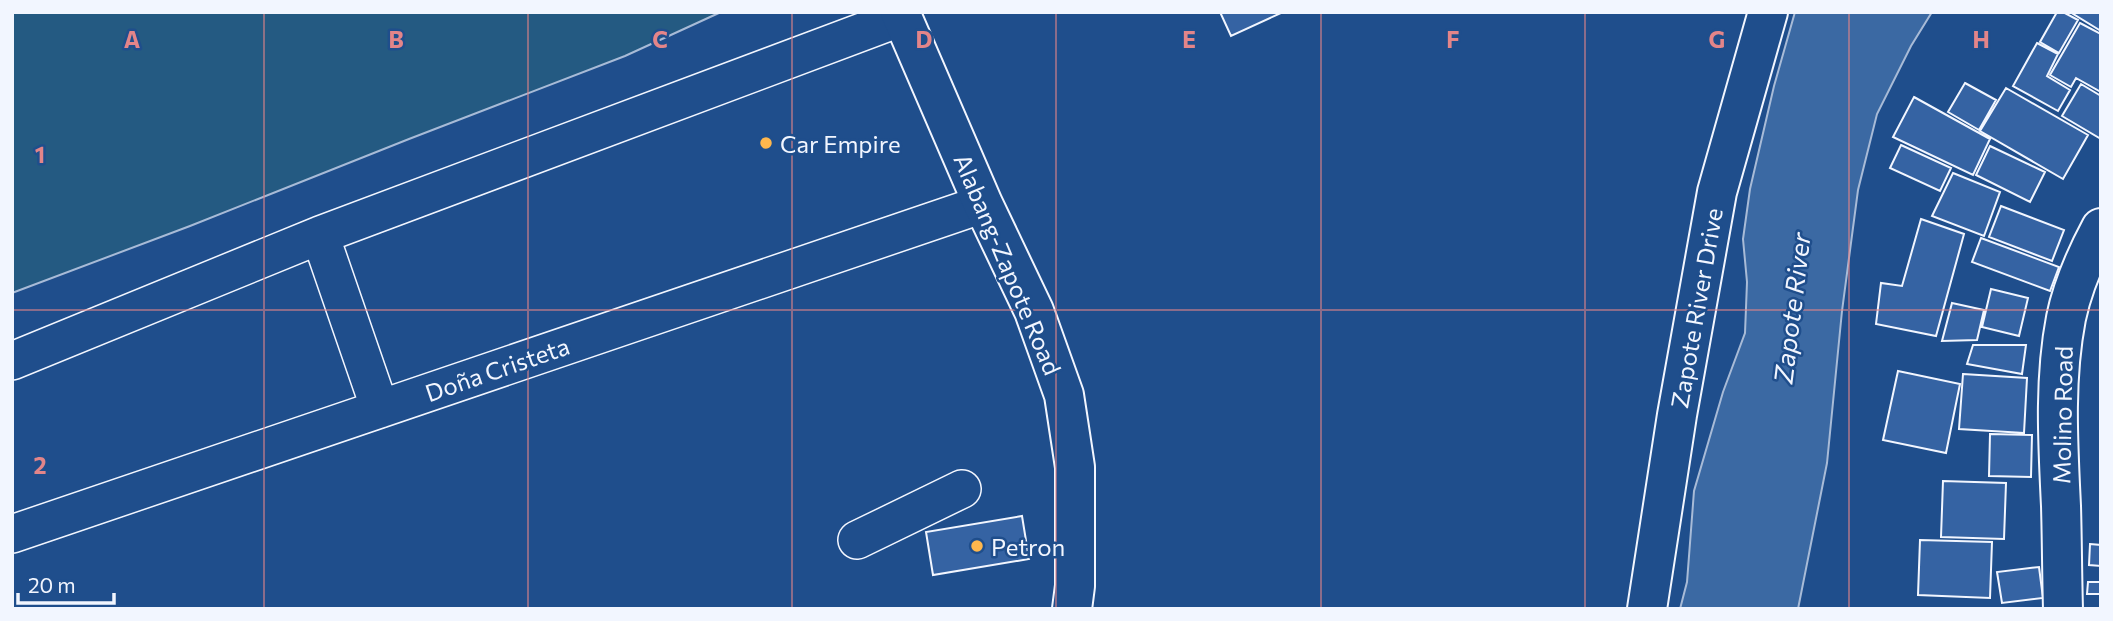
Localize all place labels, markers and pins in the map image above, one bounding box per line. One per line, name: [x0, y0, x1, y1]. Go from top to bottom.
place label: Car Empire: [780, 129, 901, 158]
marker: Car Empire: [758, 135, 774, 151]
place label: Petron: [991, 532, 1065, 561]
marker: Petron: [969, 538, 985, 554]

